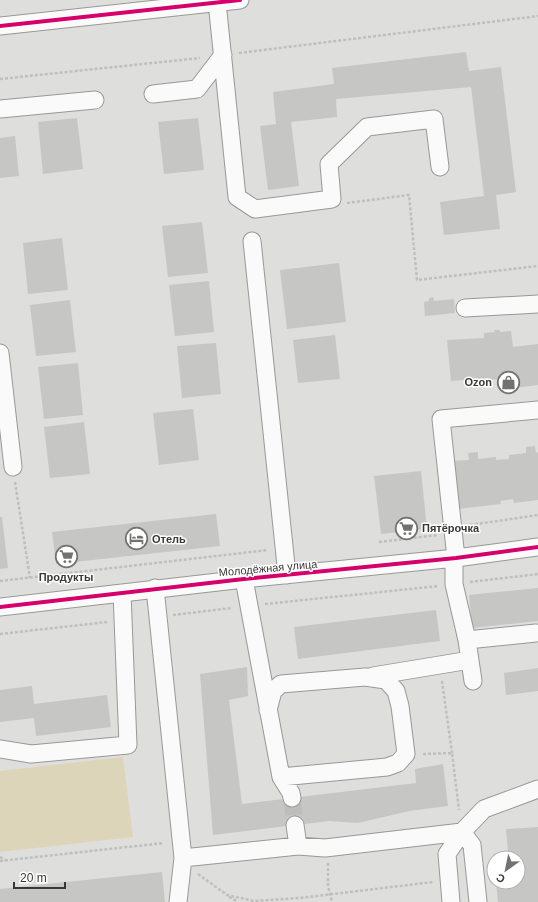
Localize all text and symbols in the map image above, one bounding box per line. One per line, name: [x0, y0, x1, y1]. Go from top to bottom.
shop icon: Ozon: [495, 369, 521, 395]
place label: Ozon: [465, 376, 492, 388]
supermarket icon: Пятёрочка: [394, 515, 420, 541]
place label: Пятёрочка: [422, 522, 480, 534]
hotel icon: Отель: [123, 526, 149, 552]
place label: Отель: [152, 533, 186, 545]
supermarket icon: Продукты: [53, 544, 79, 570]
street label: Молодёжная улица: [218, 558, 319, 578]
place label: Продукты: [39, 571, 93, 583]
north arrow: [486, 850, 526, 890]
scale bar: [14, 864, 65, 890]
text: 20 m: [20, 871, 47, 885]
text: С: [494, 871, 507, 886]

